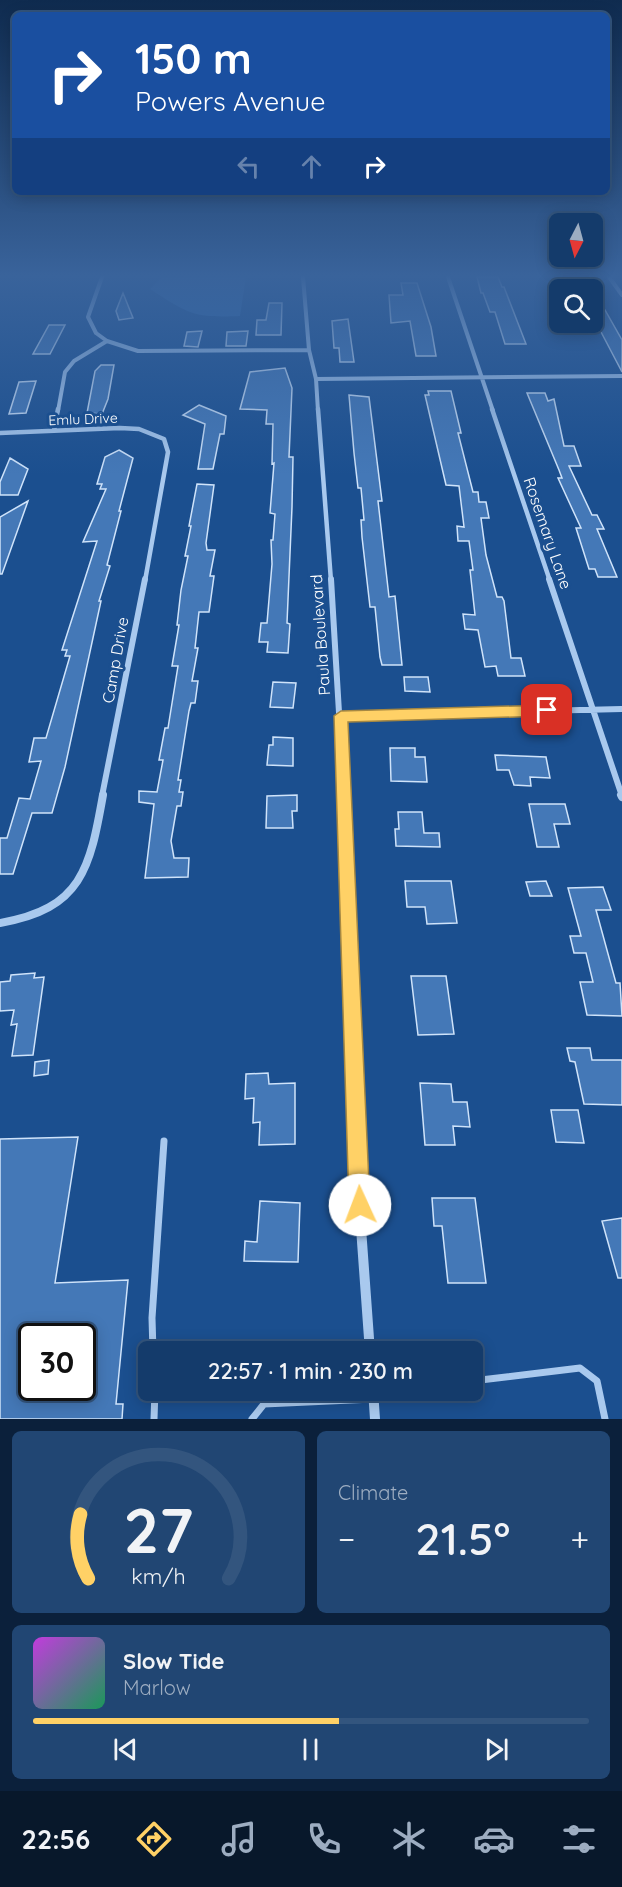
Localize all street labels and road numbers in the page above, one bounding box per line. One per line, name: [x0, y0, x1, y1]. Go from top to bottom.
street label: Emlu Drive: [48, 409, 118, 429]
street label: Rosemary Lane: [519, 474, 577, 592]
street label: Paula Boulevard: [306, 574, 334, 696]
street label: Camp Drive: [98, 615, 132, 705]

